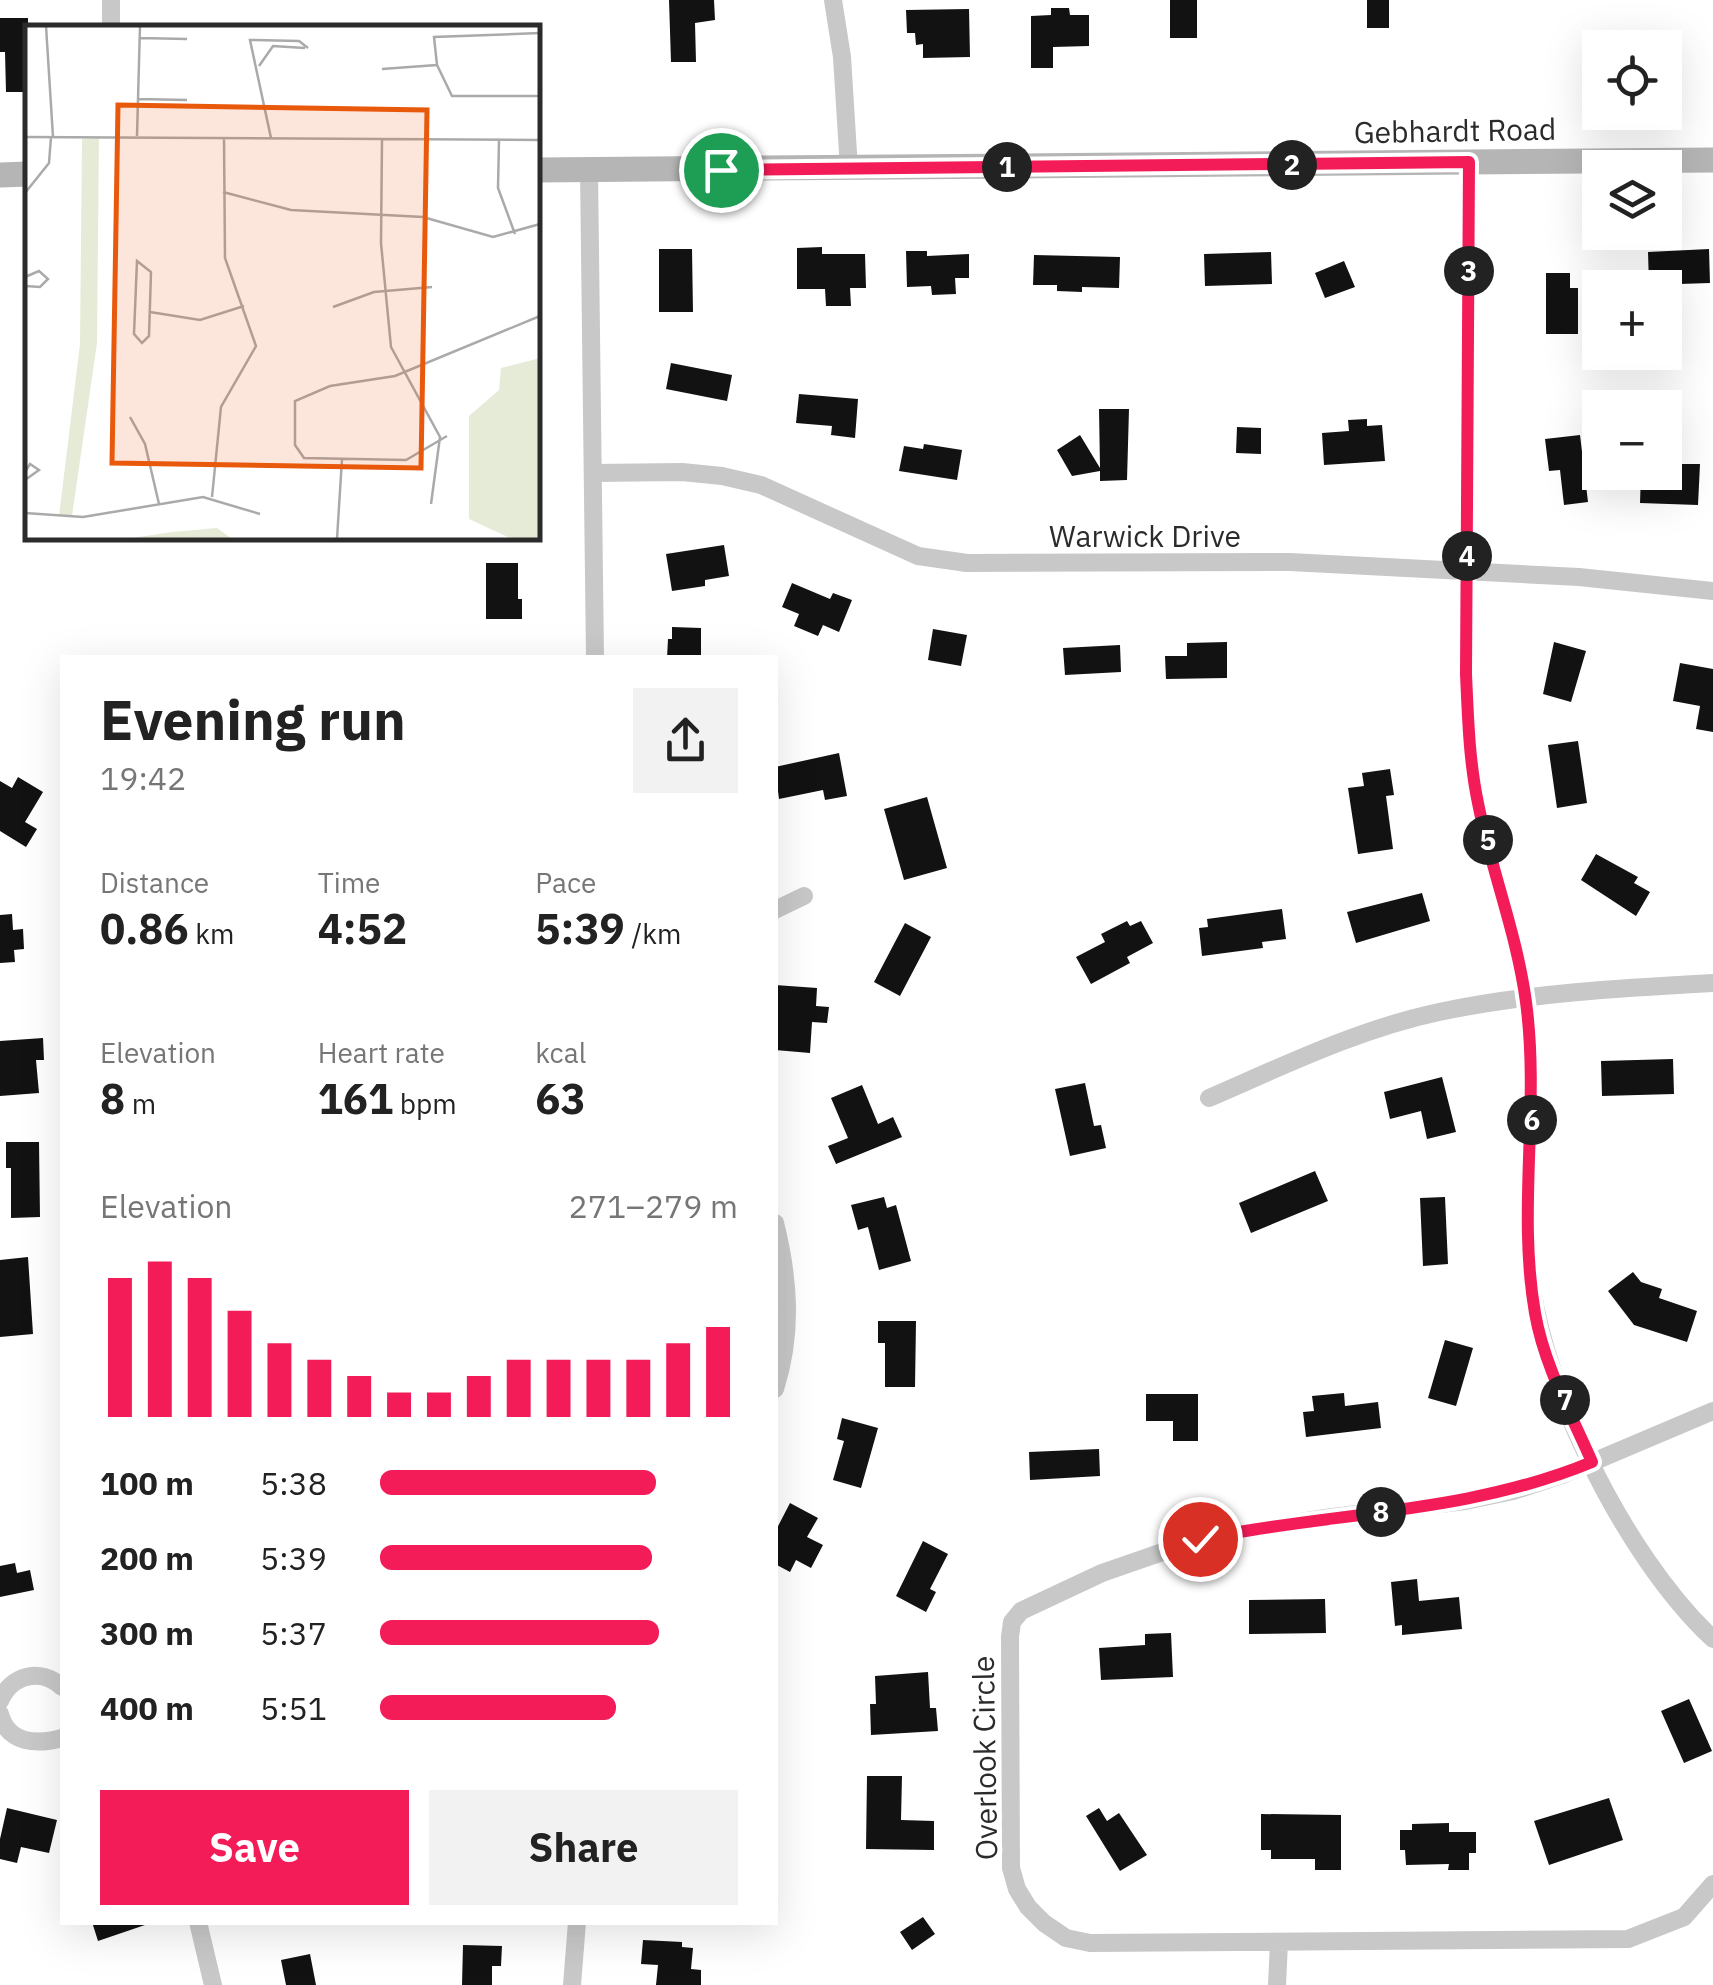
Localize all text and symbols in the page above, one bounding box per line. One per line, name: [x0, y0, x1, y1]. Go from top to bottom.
inset map: [25, 25, 540, 540]
map controls: [1582, 30, 1682, 490]
button: locate: [1582, 30, 1682, 130]
street label: Gebhardt Road: [1353, 109, 1557, 151]
pin: [679, 128, 764, 213]
pin: 2: [1267, 140, 1317, 190]
pin: 1: [982, 142, 1032, 192]
icon: arrive: [694, 143, 749, 198]
text: 2: [1284, 146, 1300, 183]
text: 1: [999, 148, 1015, 185]
button: layers: [1582, 150, 1682, 250]
pin: 3: [1444, 246, 1494, 296]
text: 3: [1461, 252, 1477, 289]
button: +: [1582, 270, 1682, 370]
button: −: [1582, 390, 1682, 490]
street label: Warwick Drive: [1049, 516, 1241, 555]
pin: 4: [1442, 531, 1492, 581]
text: 4: [1459, 537, 1475, 574]
text: Evening run: [100, 684, 406, 755]
button: share: [633, 688, 738, 793]
text: 19:42: [100, 757, 186, 799]
pin: 5: [1463, 815, 1513, 865]
text: 5: [1480, 821, 1496, 858]
text: Distance: [100, 864, 209, 901]
text: Time: [318, 864, 381, 901]
text: Pace: [535, 864, 596, 901]
text: 0.86: [100, 901, 189, 956]
text: 4:52: [318, 901, 407, 956]
text: 5:39: [535, 901, 625, 956]
text: km: [189, 915, 234, 952]
text: /km: [625, 915, 681, 952]
text: Elevation: [100, 1034, 216, 1071]
text: Heart rate: [318, 1034, 445, 1071]
text: kcal: [535, 1034, 586, 1071]
text: 8: [100, 1071, 125, 1126]
text: 161: [318, 1071, 393, 1126]
text: 63: [535, 1071, 586, 1126]
text: m: [125, 1085, 156, 1122]
text: bpm: [393, 1085, 457, 1122]
pin: 6: [1507, 1095, 1557, 1145]
text: 6: [1524, 1101, 1540, 1138]
text: Elevation: [100, 1185, 233, 1227]
text: 271–279 m: [568, 1185, 738, 1227]
pin: 7: [1540, 1375, 1590, 1425]
text: 7: [1557, 1381, 1573, 1418]
text: 100 m: [100, 1462, 194, 1504]
text: 5:38: [260, 1462, 327, 1504]
pin: 8: [1356, 1487, 1406, 1537]
text: 8: [1373, 1493, 1389, 1530]
pin: [1158, 1497, 1243, 1582]
icon: check: [1173, 1512, 1228, 1567]
text: 200 m: [100, 1537, 194, 1579]
text: 5:39: [260, 1537, 327, 1579]
text: 300 m: [100, 1612, 194, 1654]
text: 5:37: [260, 1612, 327, 1654]
street label: Overlook Circle: [963, 1655, 1005, 1861]
text: 400 m: [100, 1687, 194, 1729]
text: 5:51: [260, 1687, 327, 1729]
button: Save: [100, 1790, 409, 1905]
button: Share: [429, 1790, 738, 1905]

